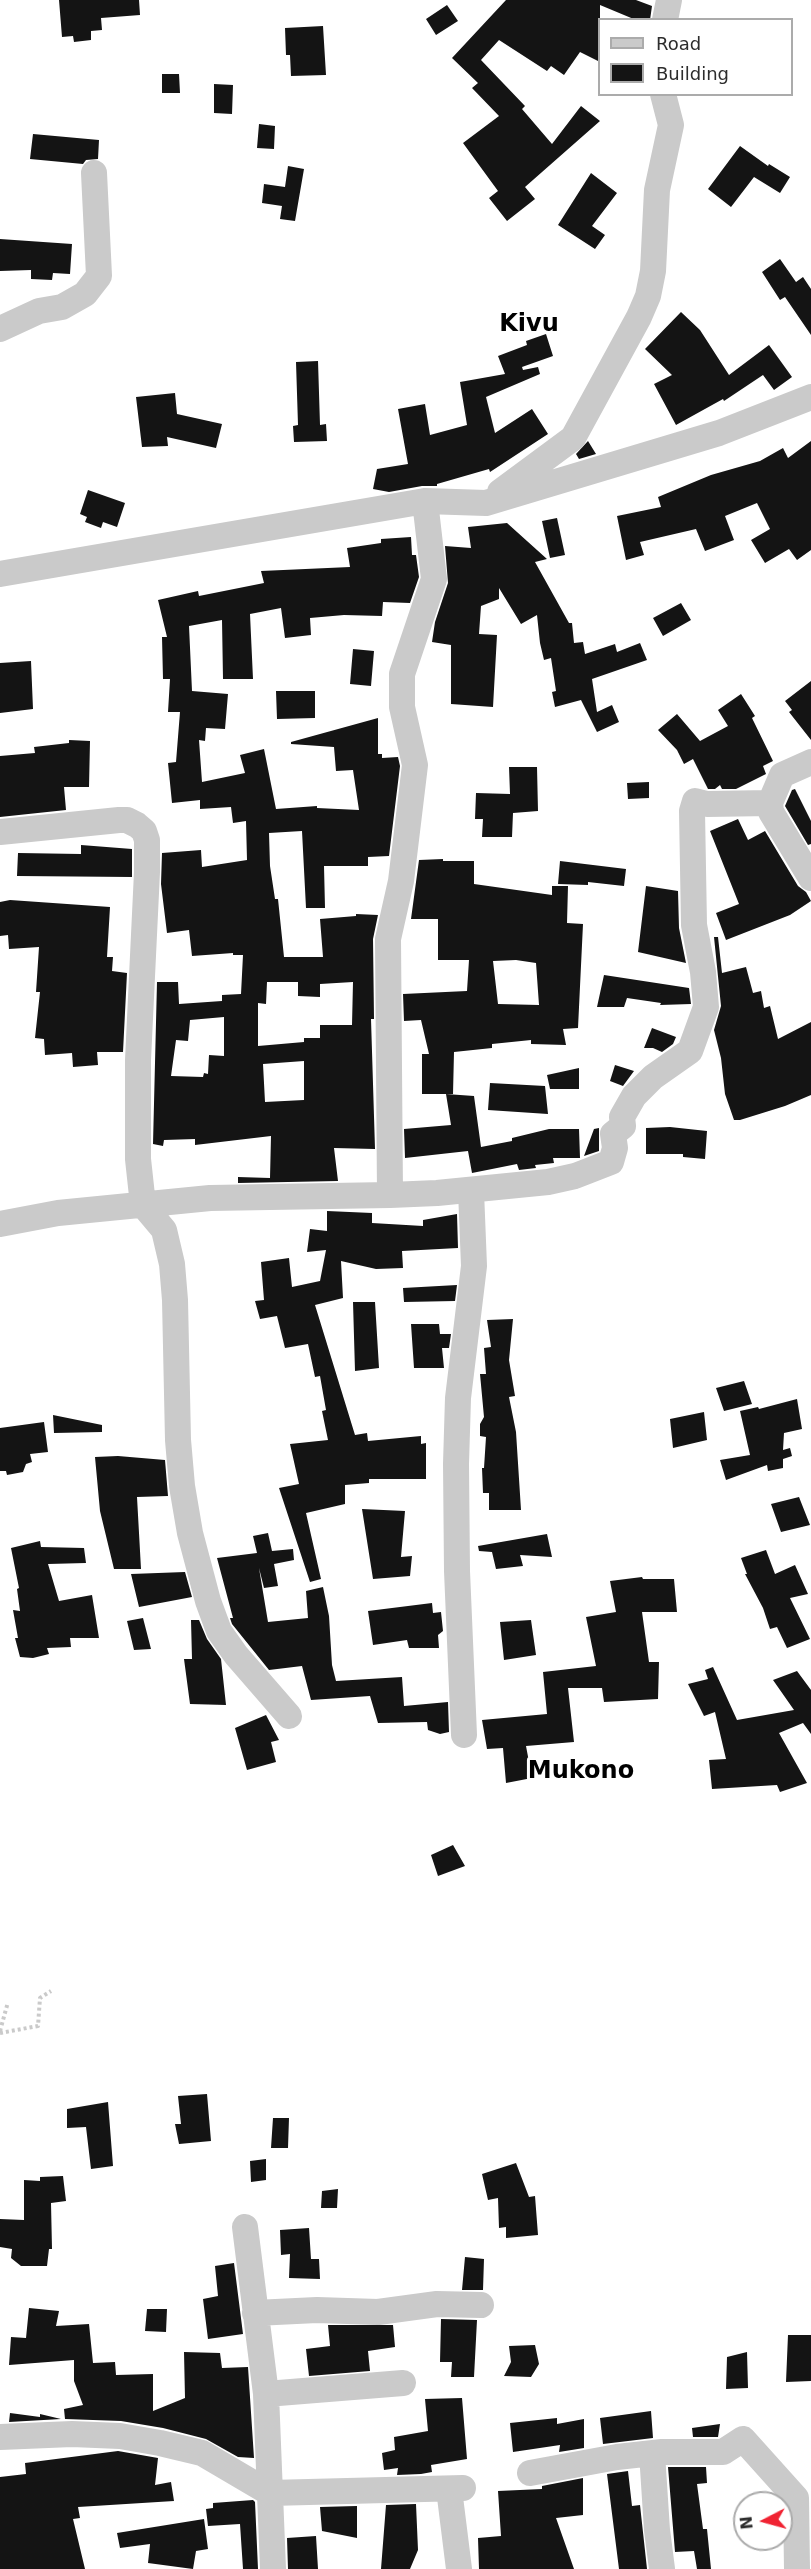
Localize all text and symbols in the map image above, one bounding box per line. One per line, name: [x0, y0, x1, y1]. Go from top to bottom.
legend: [598, 18, 793, 96]
text: Road: [656, 33, 701, 54]
text: Building: [656, 63, 729, 84]
district label: Kivu: [499, 311, 559, 339]
district label: Mukono: [528, 1758, 634, 1786]
north arrow: [733, 2491, 793, 2551]
text: N: [736, 2515, 757, 2530]

